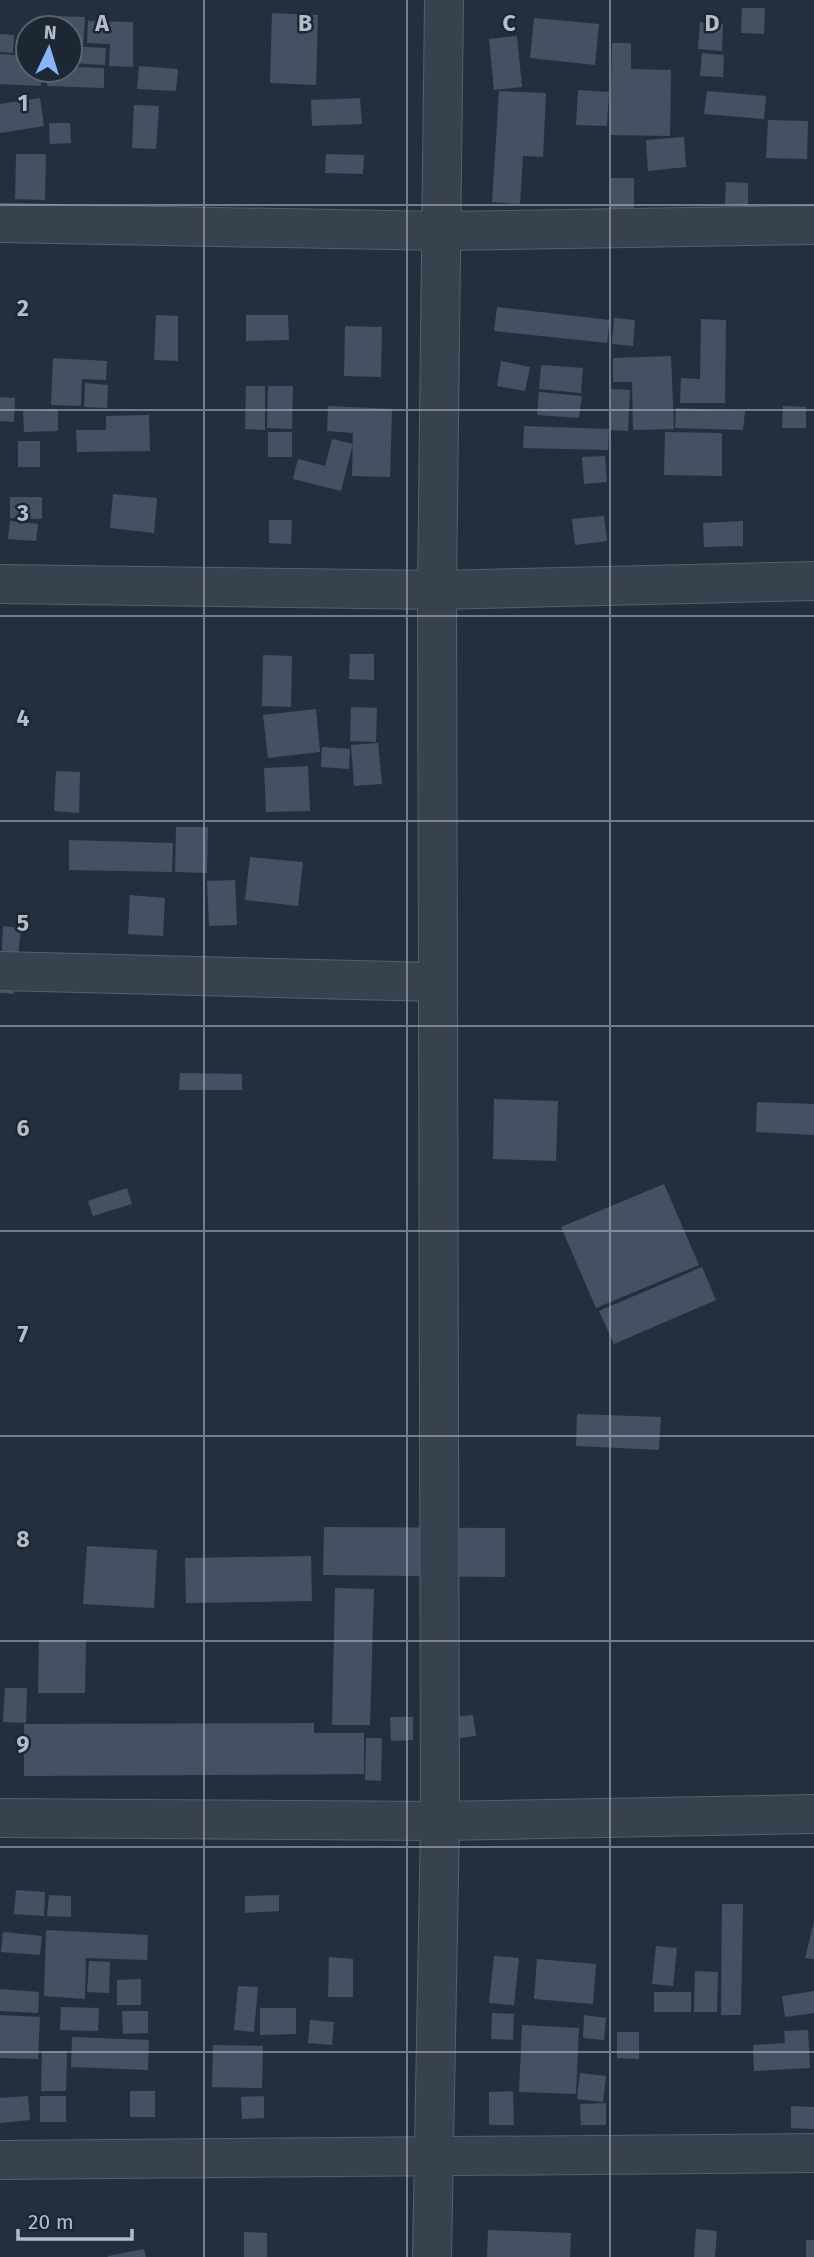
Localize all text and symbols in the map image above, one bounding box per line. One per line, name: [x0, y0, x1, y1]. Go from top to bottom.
text: A: [94, 9, 109, 37]
text: B: [298, 9, 312, 37]
text: C: [502, 9, 516, 37]
text: D: [705, 9, 720, 37]
north arrow: [14, 14, 84, 84]
text: N: [43, 21, 57, 44]
text: 1: [18, 89, 28, 117]
text: 2: [17, 294, 29, 322]
text: 3: [16, 499, 29, 527]
text: 4: [17, 704, 30, 732]
text: 5: [17, 909, 29, 937]
text: 6: [17, 1114, 30, 1142]
text: 7: [18, 1320, 29, 1348]
text: 8: [16, 1525, 30, 1553]
text: 9: [17, 1730, 30, 1758]
scale bar: [18, 2198, 131, 2242]
text: 20 m: [28, 2209, 74, 2235]

